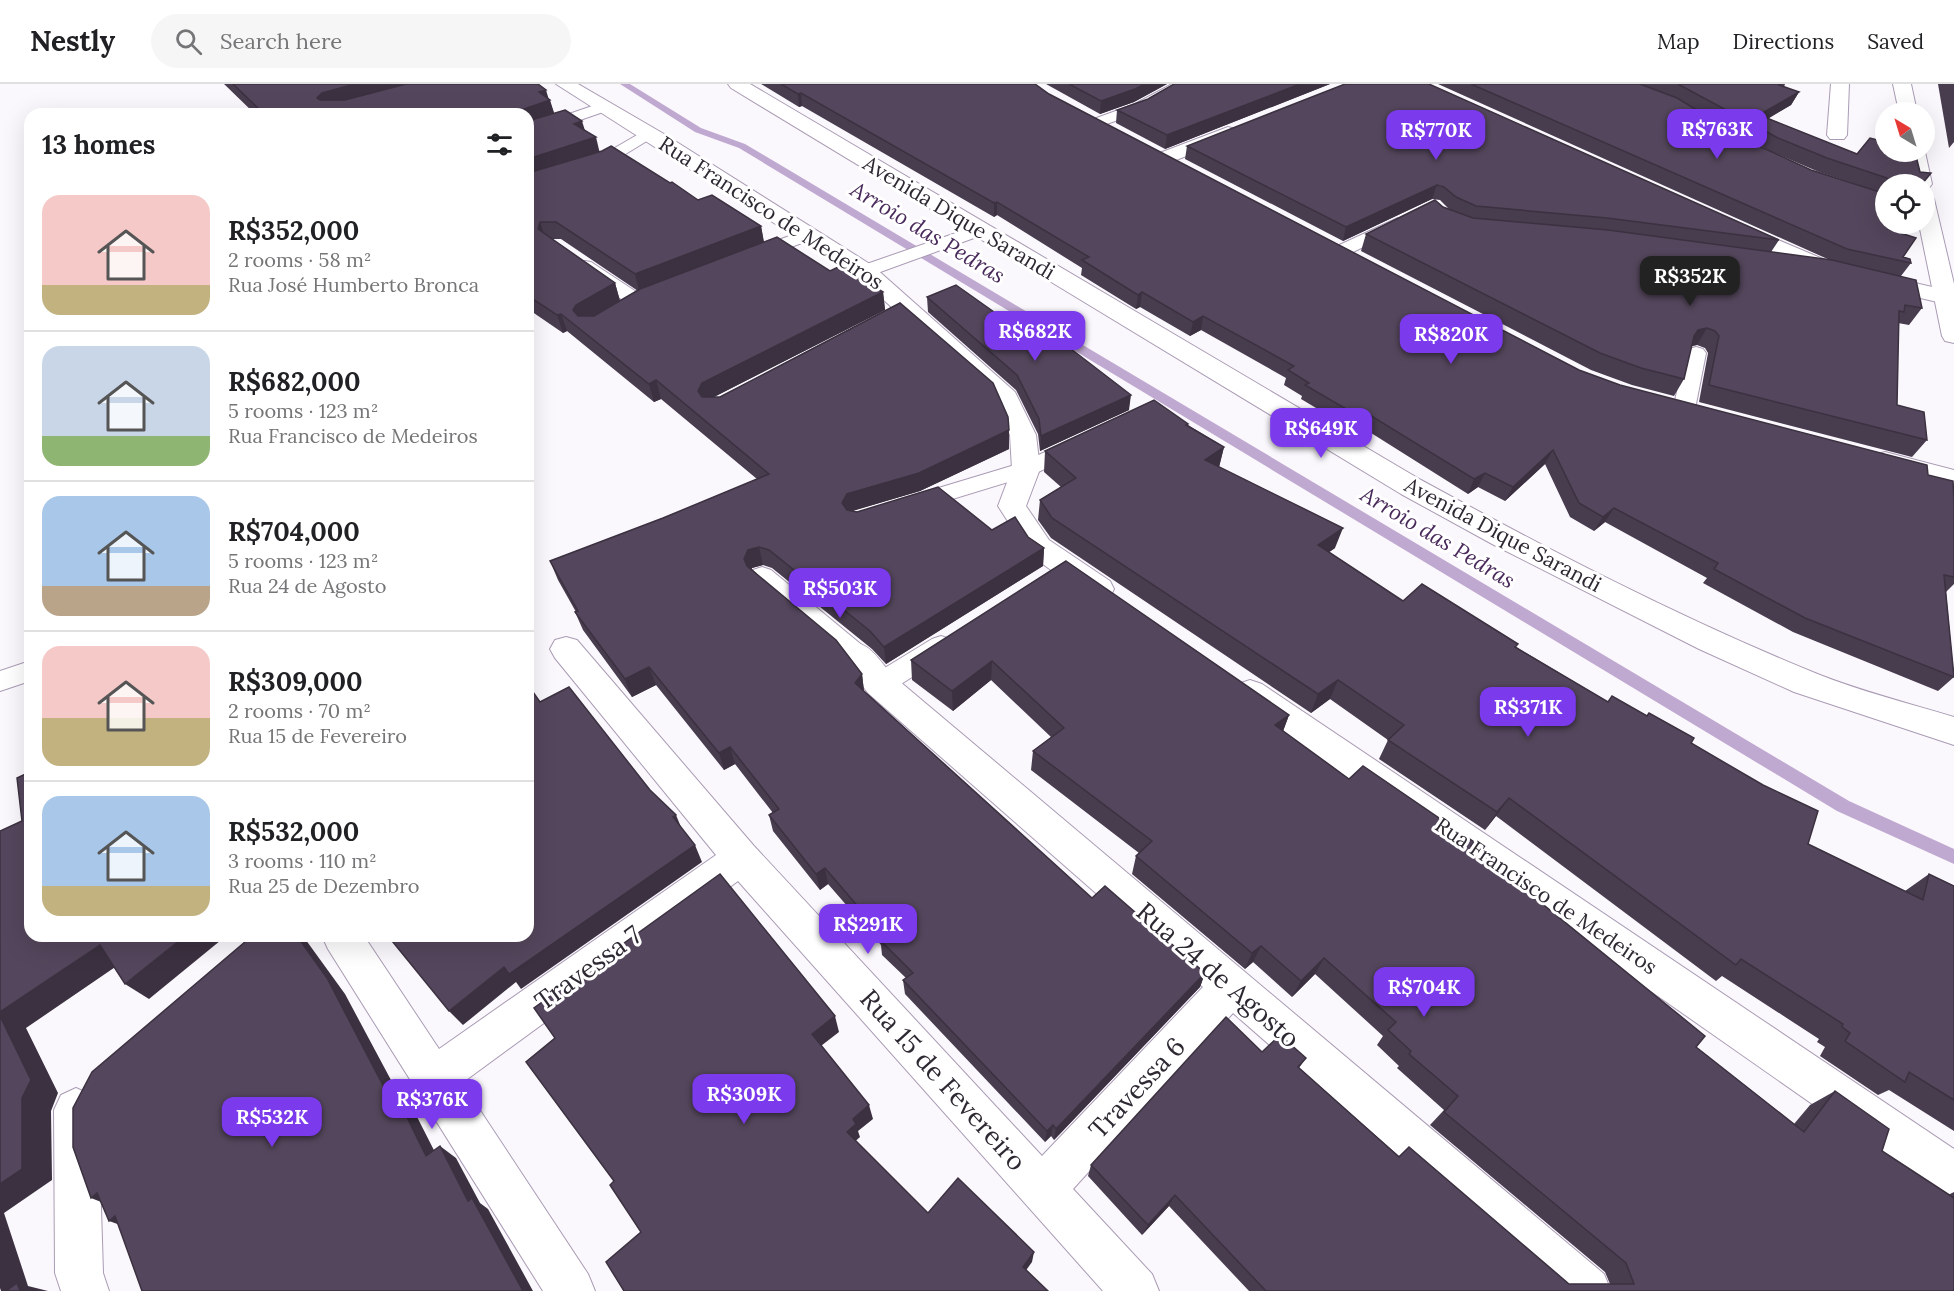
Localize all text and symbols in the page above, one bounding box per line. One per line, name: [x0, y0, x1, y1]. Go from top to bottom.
search box: [151, 14, 571, 68]
text: Nestly: [30, 23, 115, 59]
icon: search: [172, 25, 205, 58]
text: Search here: [220, 27, 342, 55]
text: Map: [1657, 28, 1700, 55]
text: Directions: [1733, 28, 1834, 55]
text: Saved: [1867, 28, 1924, 55]
north arrow: [1875, 102, 1935, 162]
map controls: [1875, 102, 1935, 234]
pin: R$763K: [1668, 109, 1766, 160]
pin: R$770K: [1387, 110, 1485, 161]
text: R$763K: [1681, 116, 1753, 141]
text: R$770K: [1400, 117, 1472, 142]
text: 13 homes: [42, 128, 155, 161]
icon: filters: [483, 128, 516, 161]
street label: Rua Francisco de Medeiros: [654, 130, 889, 295]
street label: Avenida Dique Sarandi: [858, 149, 1060, 286]
water label: Arroio das Pedras: [845, 174, 1010, 289]
button: locate: [1875, 174, 1935, 234]
text: R$352,000: [228, 214, 359, 247]
icon: home: [90, 219, 162, 291]
text: 2 rooms · 58 m²: [228, 247, 372, 272]
pin: R$352K: [1641, 256, 1739, 307]
text: R$352K: [1654, 263, 1726, 288]
text: Rua José Humberto Bronca: [228, 272, 479, 297]
pin: R$682K: [986, 311, 1084, 362]
pin: R$820K: [1402, 314, 1500, 365]
text: R$682K: [998, 318, 1072, 343]
text: R$820K: [1414, 321, 1488, 346]
text: R$682,000: [228, 365, 361, 398]
icon: home: [90, 370, 162, 442]
text: 5 rooms · 123 m²: [228, 398, 378, 423]
pin: R$649K: [1272, 408, 1370, 459]
text: R$649K: [1284, 415, 1358, 440]
text: Rua Francisco de Medeiros: [228, 423, 478, 448]
street label: Avenida Dique Sarandi: [1399, 471, 1606, 598]
water label: Arroio das Pedras: [1355, 479, 1520, 594]
text: R$704,000: [228, 515, 360, 548]
icon: home: [90, 520, 162, 592]
text: 5 rooms · 123 m²: [228, 548, 378, 573]
pin: R$503K: [791, 568, 889, 619]
text: Rua 24 de Agosto: [228, 573, 386, 598]
text: R$503K: [803, 575, 877, 600]
text: R$309,000: [228, 665, 363, 698]
icon: home: [90, 670, 162, 742]
pin: R$371K: [1479, 687, 1577, 738]
text: R$371K: [1494, 694, 1562, 719]
text: 2 rooms · 70 m²: [228, 698, 371, 723]
text: Rua 15 de Fevereiro: [228, 723, 407, 748]
street label: Rua Francisco de Medeiros: [1430, 811, 1663, 980]
text: R$532,000: [228, 815, 359, 848]
icon: home: [90, 820, 162, 892]
text: 3 rooms · 110 m²: [228, 848, 377, 873]
text: Rua 25 de Dezembro: [228, 873, 419, 898]
street label: Rua 24 de Agosto: [1130, 895, 1307, 1055]
pin: R$291K: [819, 904, 917, 955]
text: R$291K: [833, 911, 903, 936]
street label: Travessa 7: [528, 918, 648, 1017]
pin: R$704K: [1375, 967, 1473, 1018]
text: R$704K: [1388, 974, 1460, 999]
street label: Rua 15 de Fevereiro: [853, 982, 1033, 1177]
street label: Travessa 6: [1081, 1030, 1192, 1145]
pin: R$309K: [695, 1074, 793, 1125]
pin: R$376K: [383, 1079, 481, 1130]
text: R$309K: [706, 1081, 782, 1106]
text: R$376K: [396, 1086, 468, 1111]
pin: R$532K: [223, 1097, 321, 1148]
text: R$532K: [236, 1104, 308, 1129]

